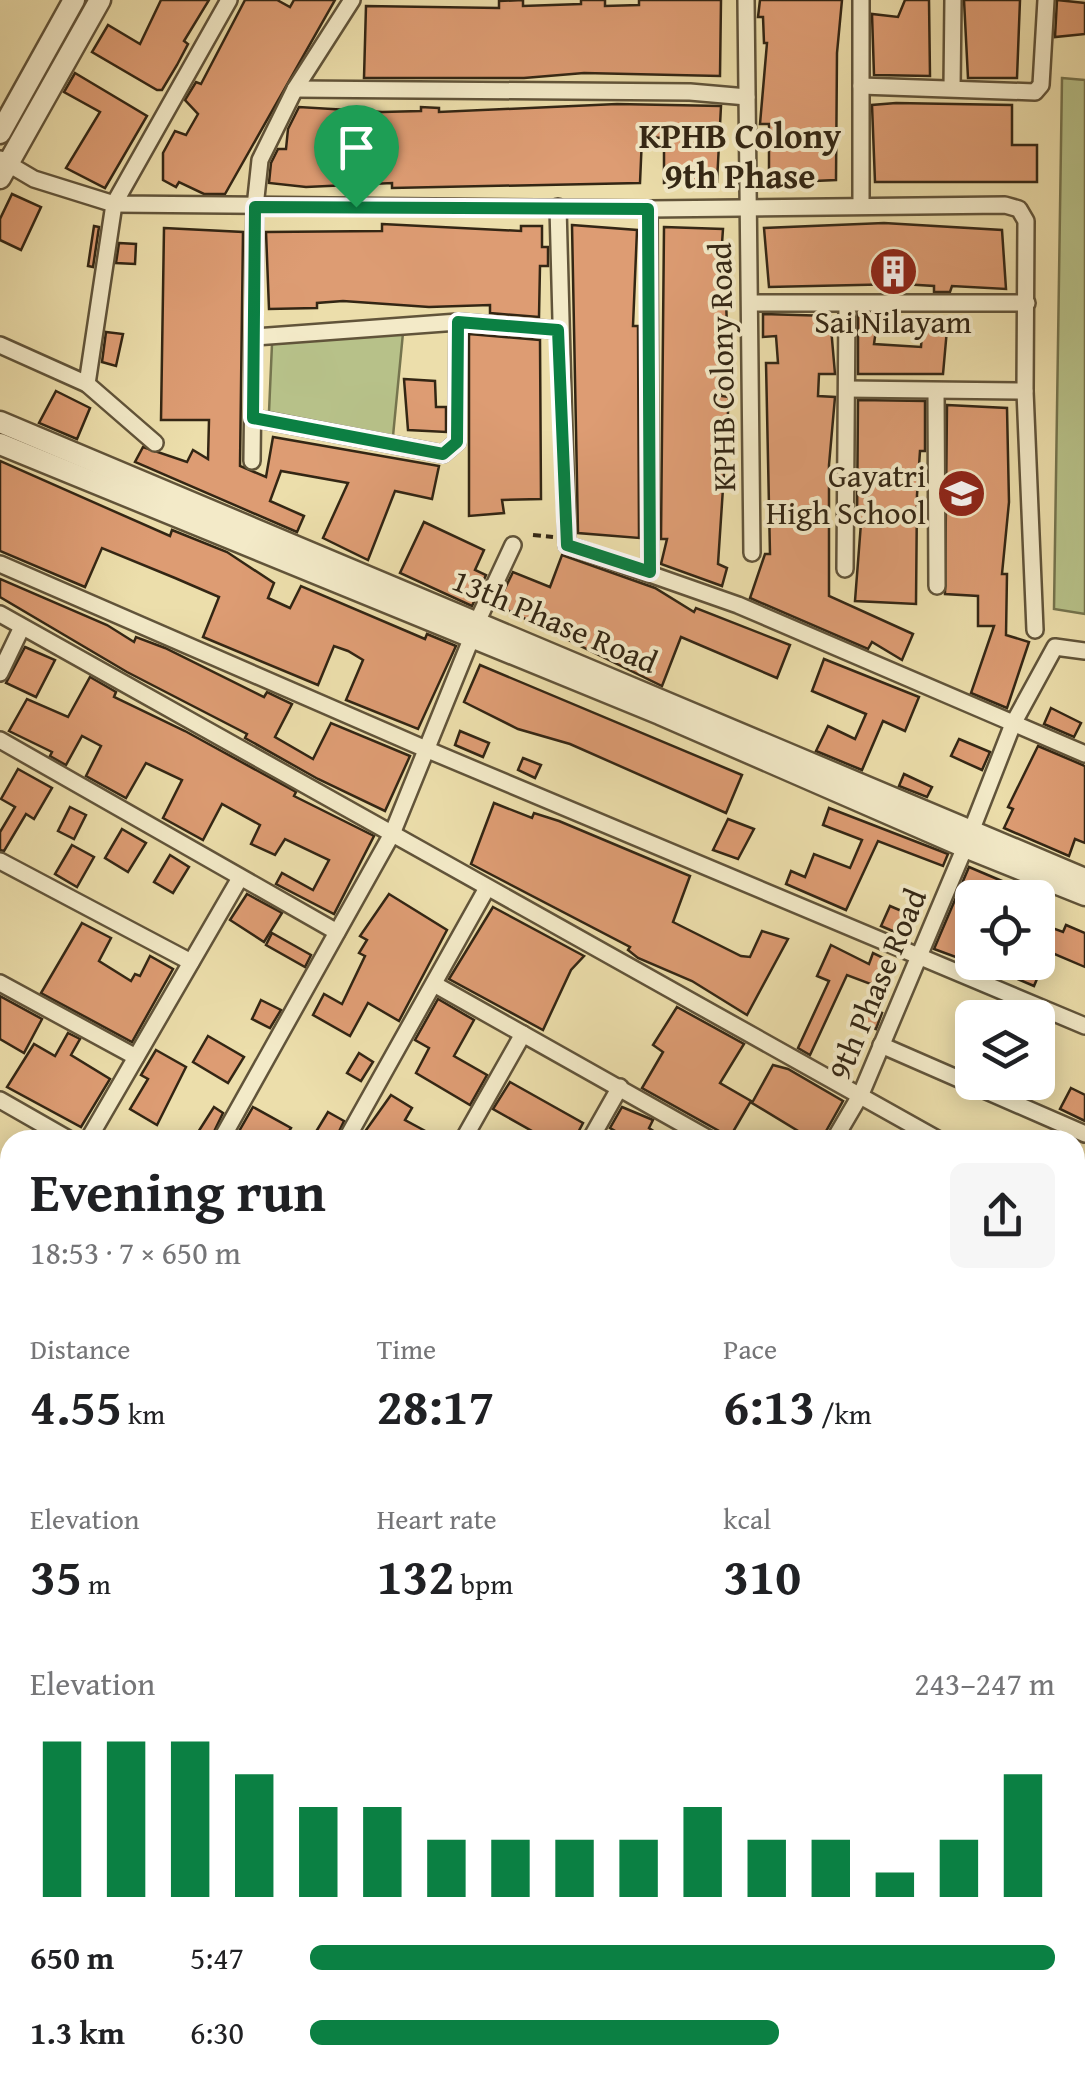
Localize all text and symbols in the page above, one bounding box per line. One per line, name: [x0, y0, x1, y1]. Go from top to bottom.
pin: [314, 105, 399, 208]
district label: KPHB Colony 9th Phase: [639, 110, 841, 201]
icon: arrive: [329, 120, 384, 175]
street label: KPHB Colony Road: [696, 242, 747, 492]
building icon: Sai Nilayam: [867, 246, 919, 298]
place label: Sai Nilayam: [814, 298, 972, 345]
place label: Gayatri High School: [766, 452, 926, 536]
school or university icon: Gayatri High School: [935, 468, 987, 520]
street label: 13th Phase Road: [445, 556, 665, 685]
map controls: [955, 880, 1055, 1100]
button: locate: [955, 880, 1055, 980]
street label: 9th Phase Road: [815, 881, 938, 1087]
button: layers: [955, 1000, 1055, 1100]
text: Evening run: [30, 1151, 326, 1231]
button: share: [950, 1163, 1055, 1268]
text: 18:53 · 7 × 650 m: [30, 1229, 241, 1276]
text: Distance: [30, 1328, 130, 1369]
text: Time: [377, 1328, 436, 1369]
text: Pace: [723, 1328, 777, 1369]
text: 4.55: [30, 1369, 122, 1442]
text: 28:17: [377, 1369, 494, 1442]
text: 6:13: [723, 1369, 815, 1442]
text: km: [122, 1393, 165, 1434]
text: /km: [815, 1393, 872, 1434]
text: Elevation: [30, 1498, 140, 1539]
text: Heart rate: [377, 1498, 497, 1539]
text: kcal: [723, 1498, 771, 1539]
text: 35: [30, 1539, 82, 1612]
text: 132: [377, 1539, 454, 1612]
text: 310: [723, 1539, 801, 1612]
text: m: [82, 1563, 111, 1604]
text: bpm: [454, 1563, 513, 1604]
text: Elevation: [30, 1660, 155, 1707]
text: 243–247 m: [914, 1660, 1055, 1707]
text: 650 m: [30, 1934, 114, 1981]
text: 5:47: [190, 1934, 244, 1981]
text: 1.3 km: [30, 2009, 125, 2056]
text: 6:30: [190, 2009, 244, 2056]

